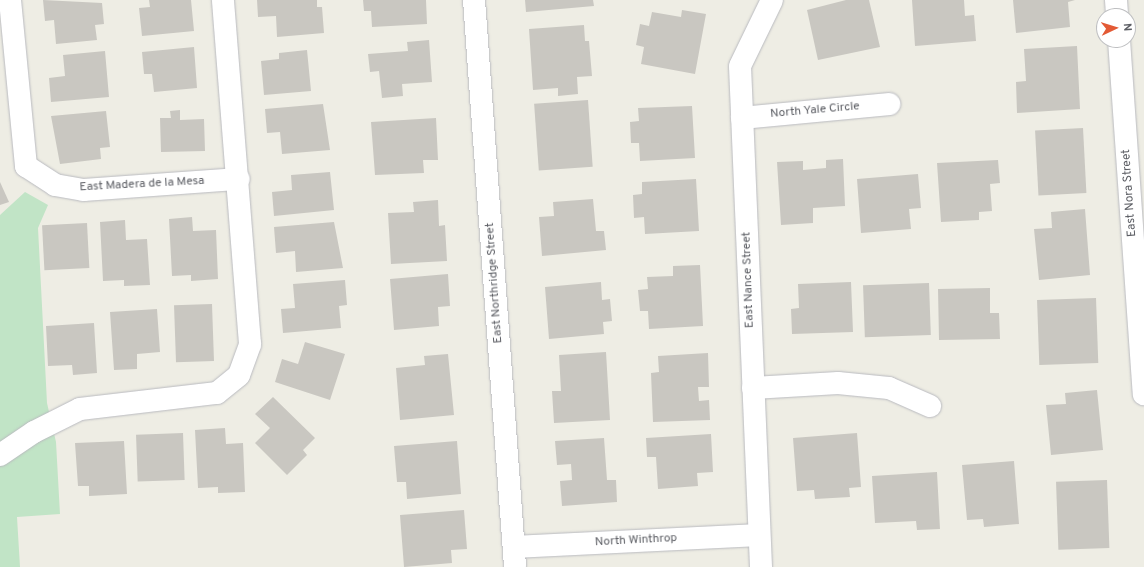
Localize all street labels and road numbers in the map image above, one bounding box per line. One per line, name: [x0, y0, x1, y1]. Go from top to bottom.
street label: North Yale Circle: [769, 100, 861, 122]
street label: East Nora Street: [1120, 149, 1140, 237]
street label: East Madera de la Mesa: [79, 175, 205, 195]
street label: East Northridge Street: [484, 222, 506, 344]
street label: East Nance Street: [740, 232, 758, 328]
street label: North Winthrop: [594, 532, 678, 550]

